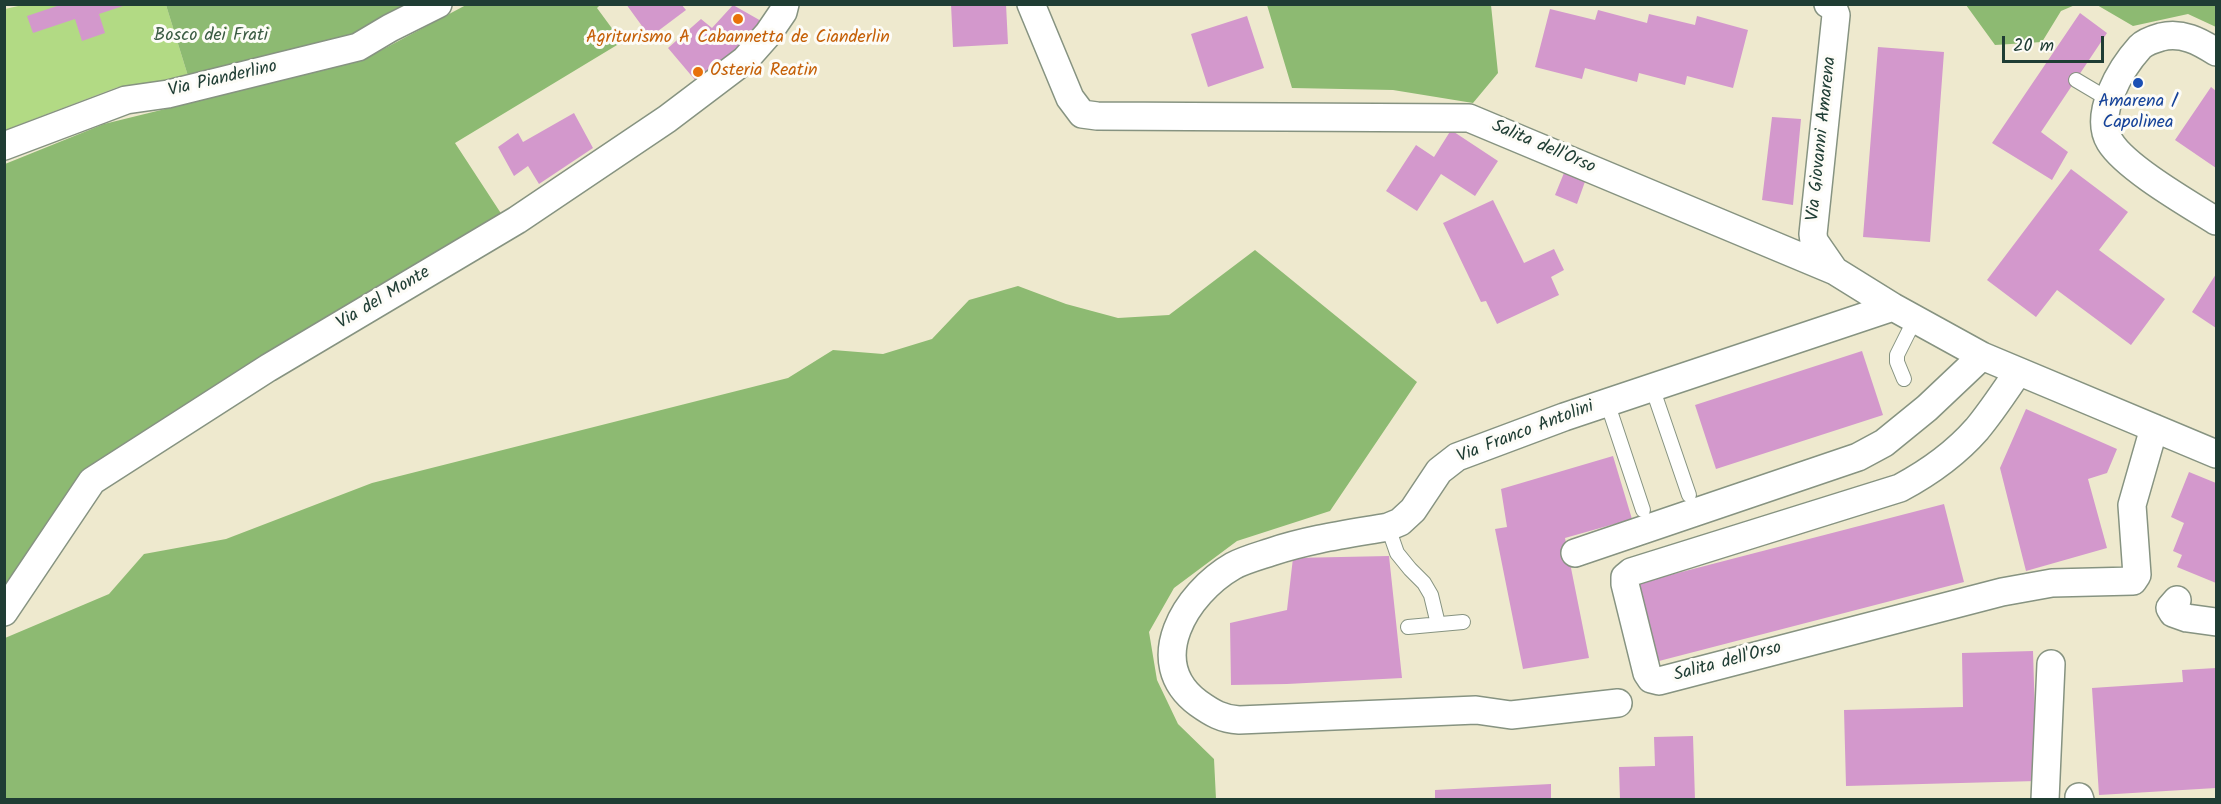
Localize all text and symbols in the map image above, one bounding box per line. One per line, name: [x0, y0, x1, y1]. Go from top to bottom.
marker: Agriturismo A Cabannetta de Cianderlin: [731, 12, 745, 26]
scale bar: [2005, 24, 2107, 62]
park label: Bosco dei Frati: [154, 26, 268, 48]
place label: Agriturismo A Cabannetta de Cianderlin: [586, 28, 890, 50]
text: 20 m: [2013, 32, 2054, 61]
street label: Via Giovanni Amarena: [1804, 56, 1842, 222]
street label: Via Pianderlino: [166, 57, 280, 103]
place label: Osteria Reatin: [710, 61, 818, 83]
marker: Osteria Reatin: [691, 65, 705, 79]
marker: Amarena / Capolinea: [2131, 76, 2145, 90]
place label: Amarena / Capolinea: [2098, 92, 2178, 134]
street label: Salita dell'Orso: [1488, 116, 1598, 180]
street label: Via del Monte: [333, 263, 435, 335]
street label: Via Franco Antolini: [1455, 397, 1597, 469]
street label: Salita dell'Orso: [1672, 638, 1784, 688]

